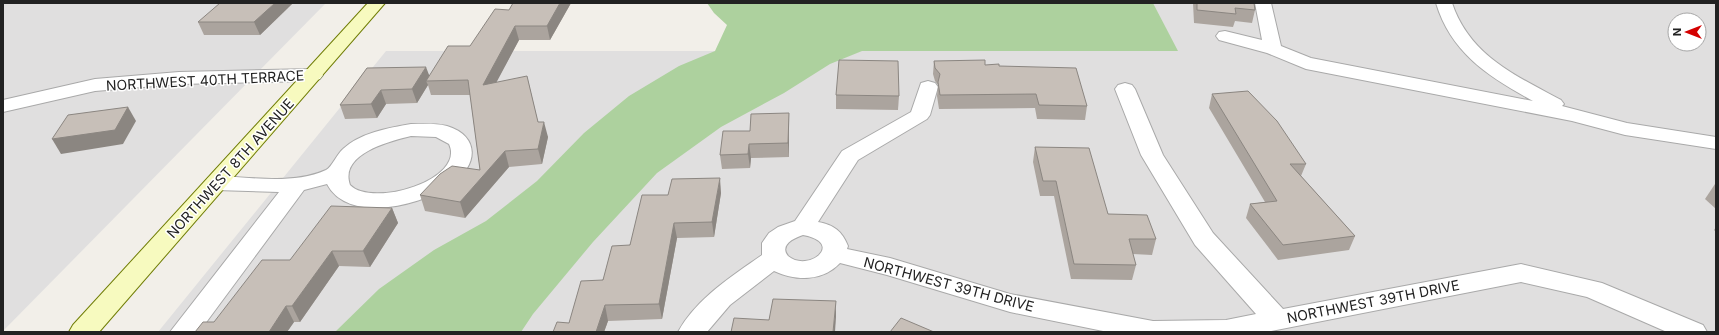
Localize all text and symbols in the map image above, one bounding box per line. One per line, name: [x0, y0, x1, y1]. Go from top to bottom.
north arrow: [1667, 12, 1707, 52]
text: N: [1670, 28, 1684, 36]
street label: NORTHWEST 40TH TERRACE: [105, 66, 305, 94]
street label: NORTHWEST 8TH AVENUE: [163, 95, 297, 241]
street label: NORTHWEST 39TH DRIVE: [862, 253, 1036, 315]
street label: NORTHWEST 39TH DRIVE: [1285, 276, 1461, 326]

